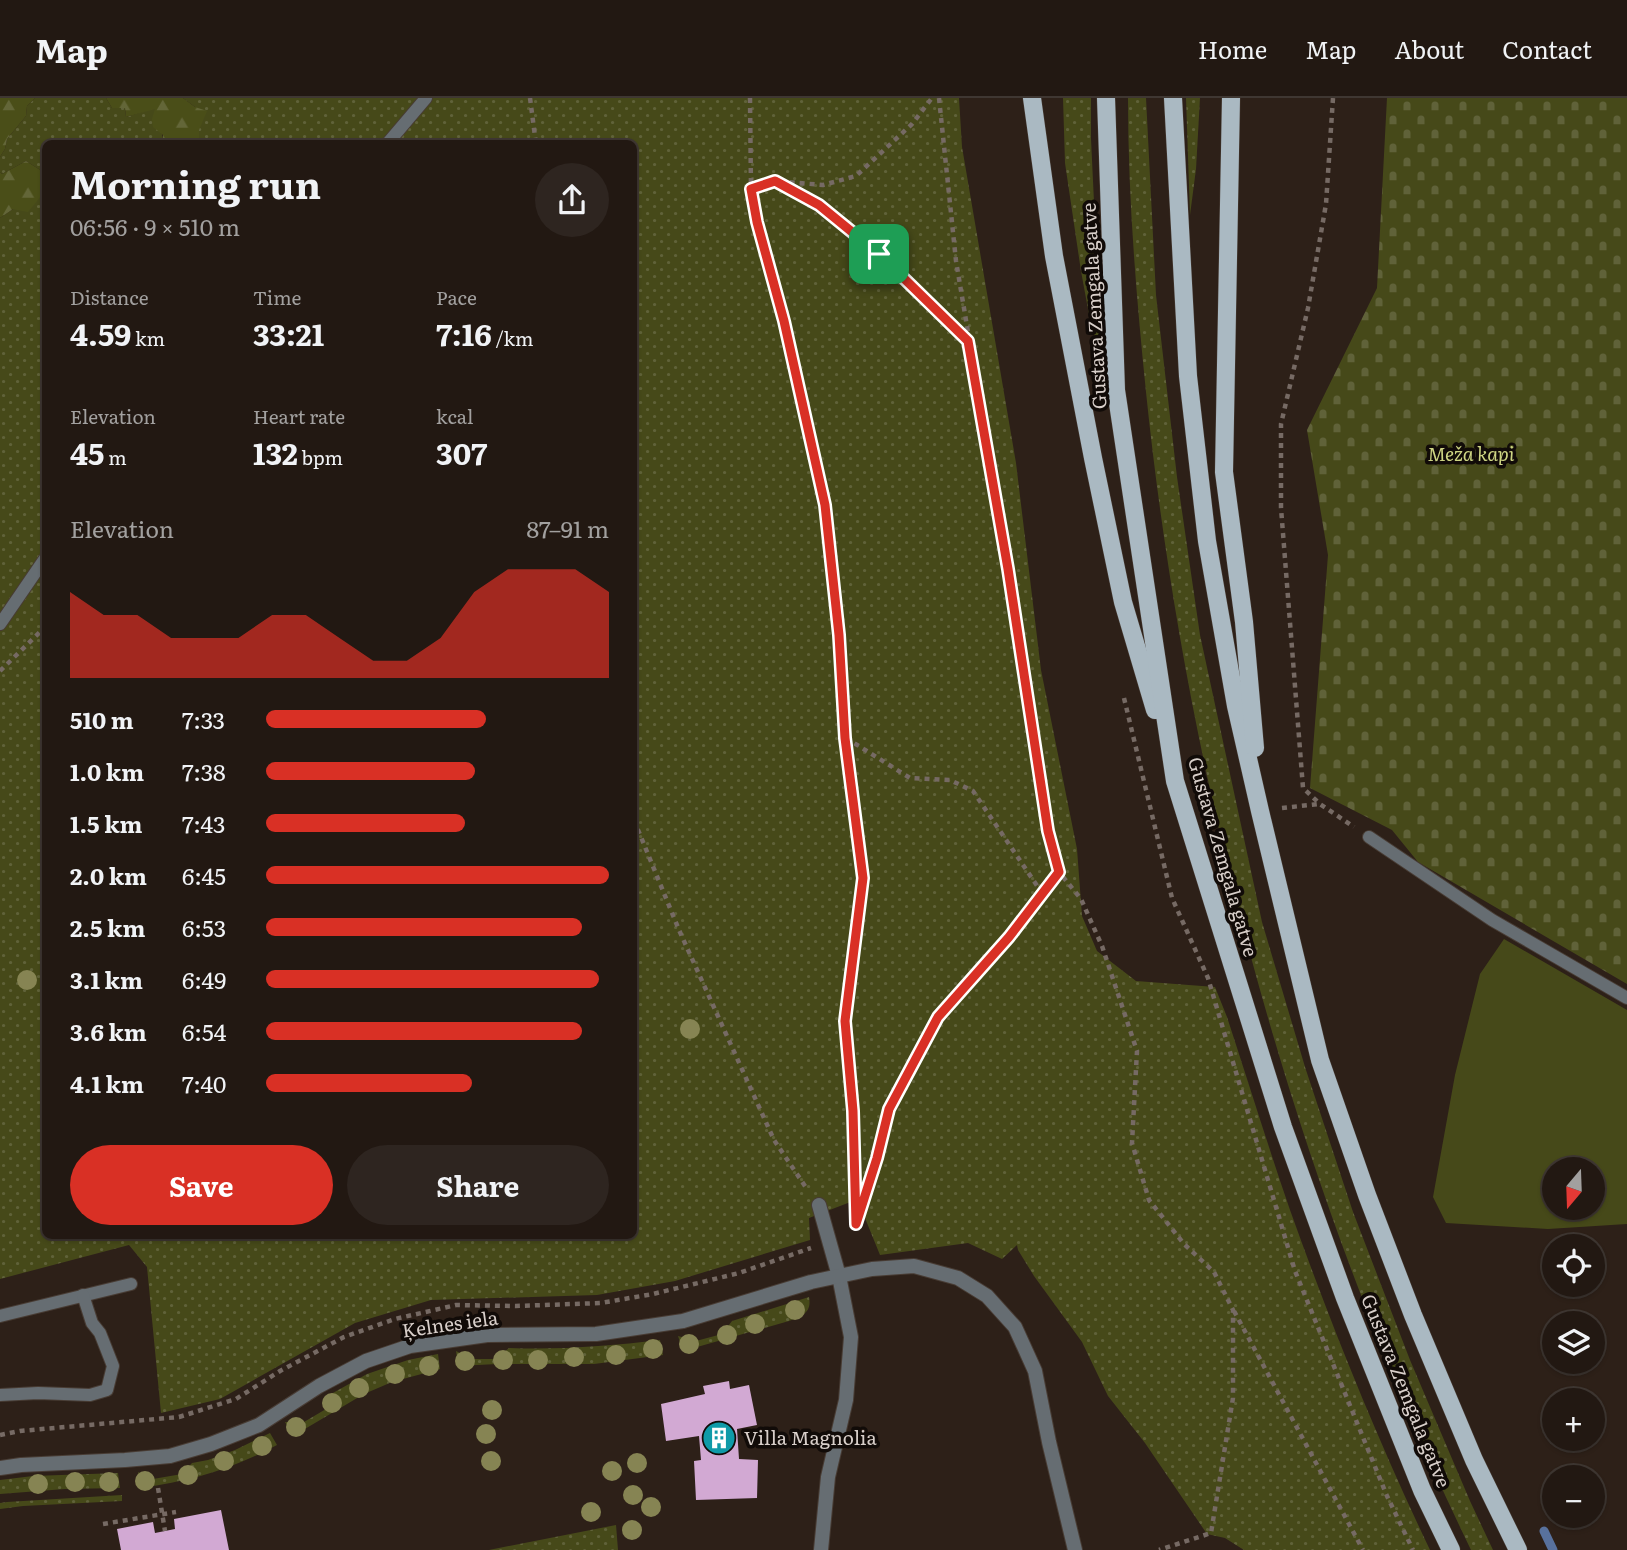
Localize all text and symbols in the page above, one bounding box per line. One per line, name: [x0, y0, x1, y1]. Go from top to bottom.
text: Map: [35, 24, 108, 73]
text: Home: [1198, 31, 1267, 66]
text: Map: [1305, 31, 1356, 66]
text: About: [1394, 31, 1464, 66]
text: Contact: [1502, 31, 1592, 66]
text: Morning run: [70, 154, 321, 211]
button: share: [535, 163, 609, 237]
street label: Gustava Zemgala gatve: [1074, 202, 1112, 410]
text: 06:56 · 9 × 510 m: [70, 209, 240, 243]
pin: [849, 224, 909, 284]
icon: arrive: [860, 235, 898, 273]
text: Distance: [70, 283, 149, 311]
text: Time: [253, 283, 301, 311]
text: Pace: [436, 283, 477, 311]
text: 4.59: [70, 311, 131, 355]
text: 33:21: [253, 311, 324, 355]
text: 7:16: [436, 311, 492, 355]
text: km: [131, 324, 165, 352]
text: /km: [492, 324, 534, 352]
text: Elevation: [70, 402, 156, 430]
text: Heart rate: [253, 402, 345, 430]
text: kcal: [436, 402, 473, 430]
text: 45: [70, 430, 104, 474]
text: 132: [253, 430, 298, 474]
text: 307: [436, 430, 487, 474]
park label: Meža kapi: [1428, 439, 1515, 467]
text: m: [104, 443, 127, 471]
text: bpm: [298, 443, 343, 471]
text: Elevation: [70, 511, 174, 545]
text: 87–91 m: [526, 511, 609, 545]
text: 510 m: [70, 702, 134, 736]
text: 7:33: [182, 702, 225, 736]
text: 1.0 km: [70, 754, 144, 788]
text: 7:38: [182, 754, 226, 788]
street label: Gustava Zemgala gatve: [1182, 754, 1266, 960]
text: 1.5 km: [70, 806, 143, 840]
text: 7:43: [182, 806, 226, 840]
text: 2.0 km: [70, 858, 147, 892]
text: 6:45: [182, 858, 226, 892]
text: 2.5 km: [70, 910, 145, 944]
text: 6:53: [182, 910, 226, 944]
text: 3.1 km: [70, 962, 143, 996]
text: 6:49: [182, 962, 226, 996]
text: 3.6 km: [70, 1014, 147, 1048]
text: 6:54: [182, 1014, 226, 1048]
text: 4.1 km: [70, 1066, 144, 1100]
text: 7:40: [182, 1066, 226, 1100]
button: Save: [70, 1145, 333, 1225]
button: Share: [347, 1145, 609, 1225]
north arrow: [1542, 1157, 1605, 1220]
map controls: [1542, 1157, 1605, 1528]
button: locate: [1542, 1234, 1605, 1297]
street label: Gustava Zemgala gatve: [1355, 1290, 1459, 1492]
street label: Ķelnes iela: [400, 1302, 500, 1344]
button: layers: [1542, 1311, 1605, 1374]
button: +: [1542, 1388, 1605, 1451]
building icon: Villa Magnolia: [700, 1419, 738, 1457]
place label: Villa Magnolia: [744, 1423, 877, 1451]
button: −: [1542, 1465, 1605, 1528]

